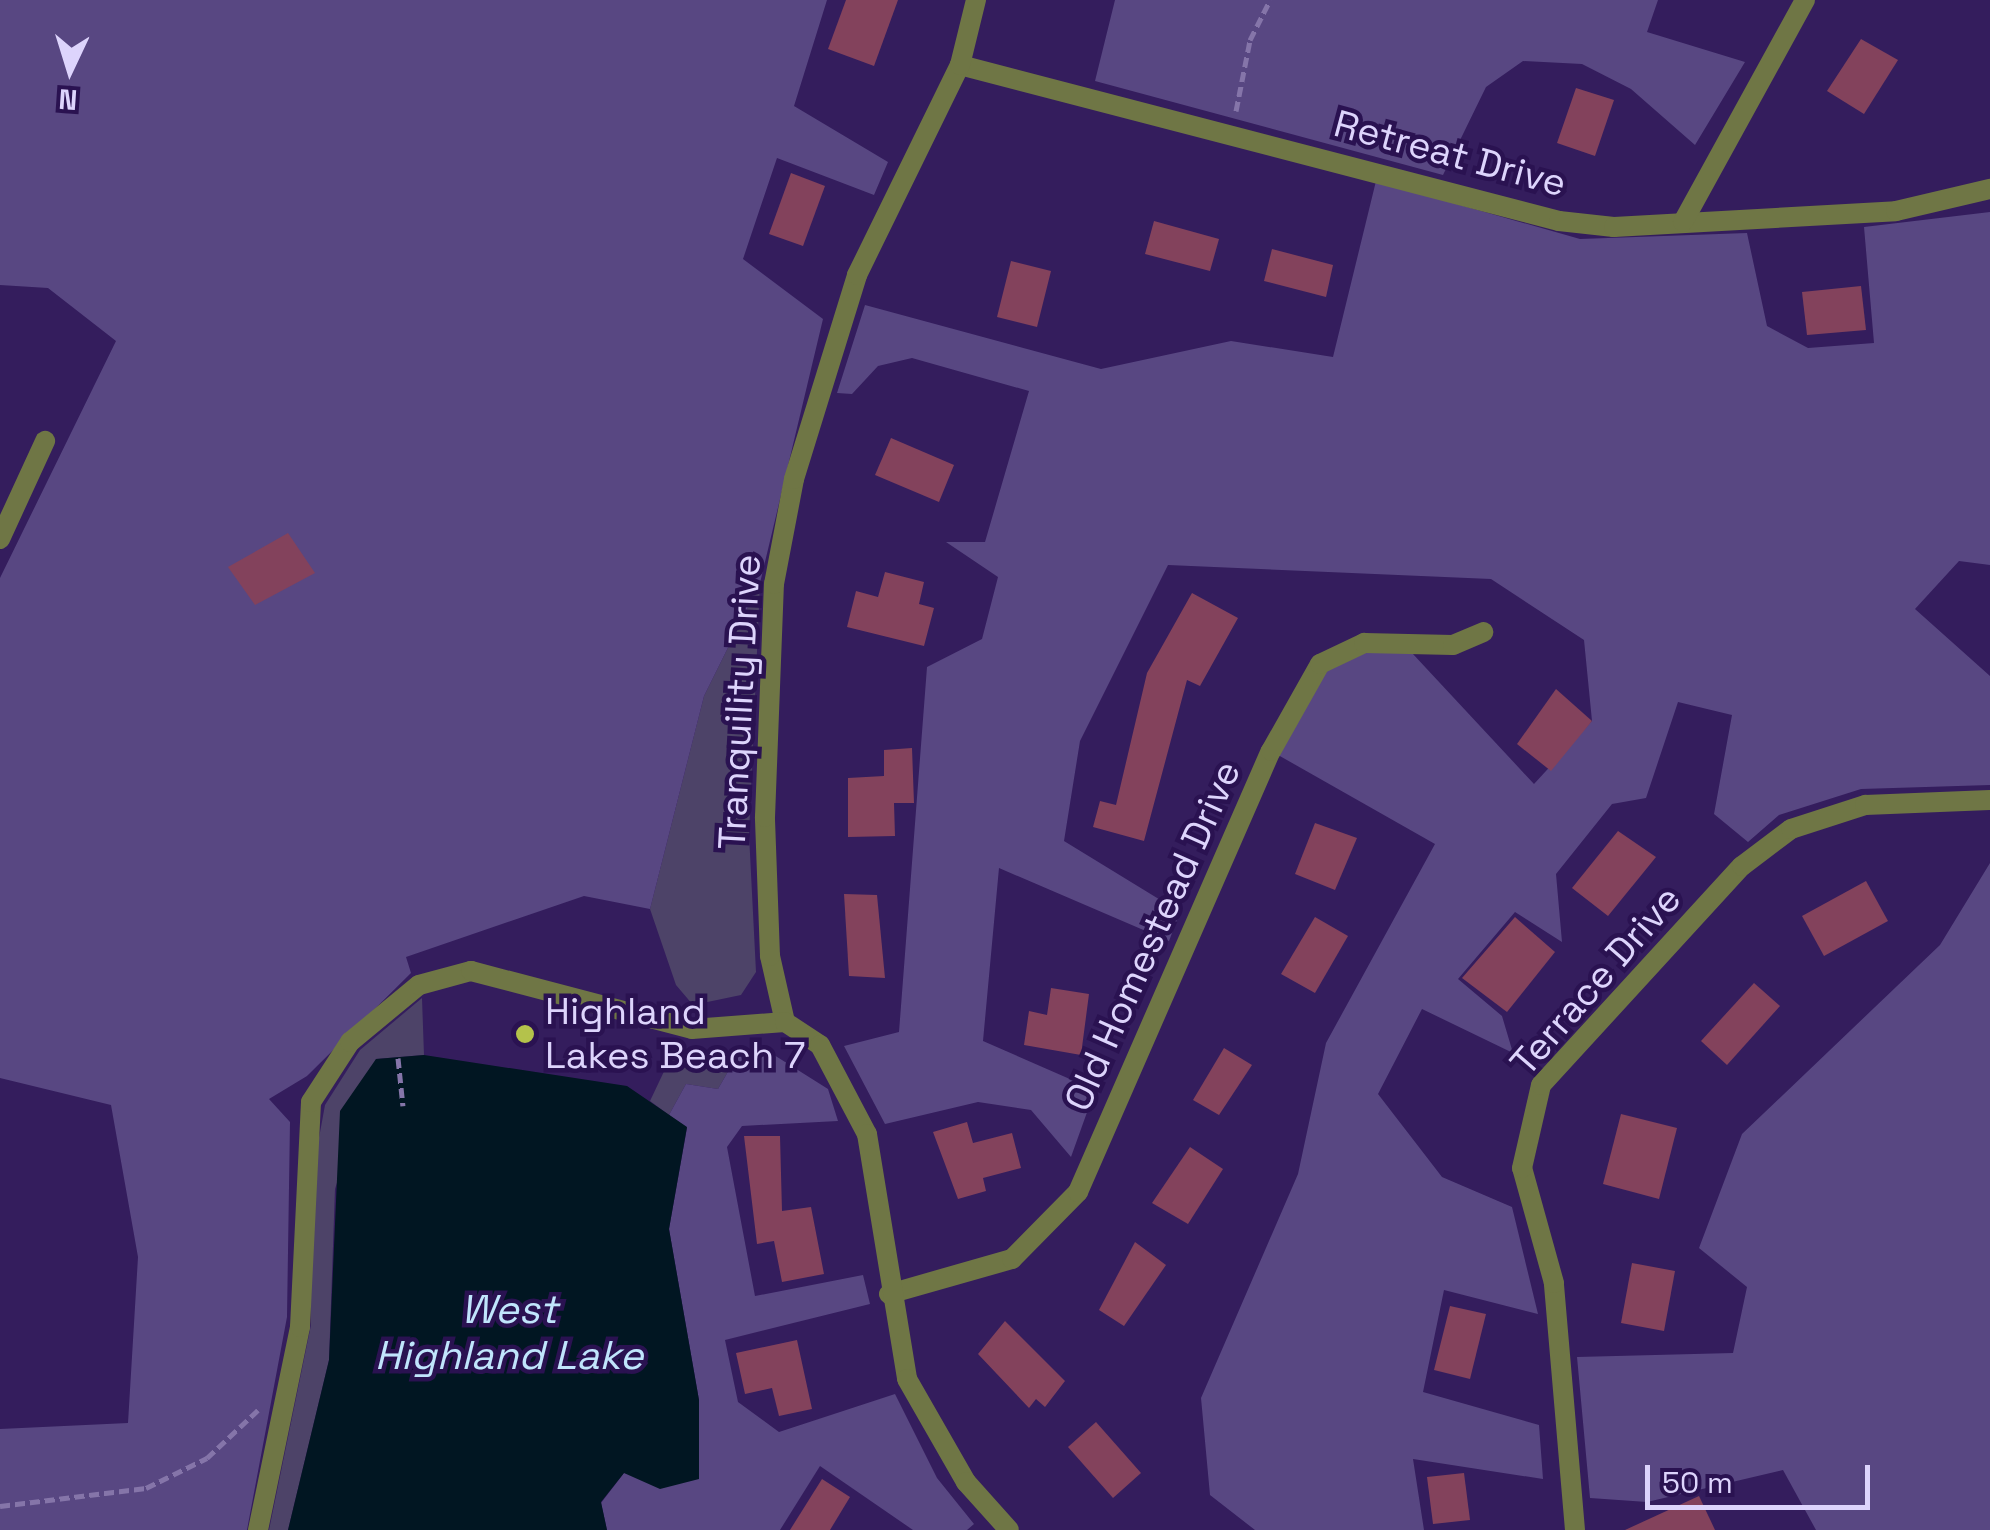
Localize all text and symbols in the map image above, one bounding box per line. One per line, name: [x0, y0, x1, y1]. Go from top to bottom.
north arrow: [20, 20, 120, 120]
text: N: [57, 81, 79, 119]
street label: Retreat Drive: [1329, 101, 1571, 207]
street label: Tranquility Drive: [709, 553, 771, 851]
street label: Old Homestead Drive: [1055, 754, 1251, 1118]
street label: Terrace Drive: [1501, 877, 1691, 1085]
place label: Highland Lakes Beach 7: [545, 989, 805, 1078]
marker: Highland Lakes Beach 7: [514, 1023, 536, 1045]
water label: West Highland Lake: [375, 1286, 643, 1380]
scale bar: [1650, 1445, 1875, 1507]
text: 50 m: [1662, 1463, 1733, 1502]

